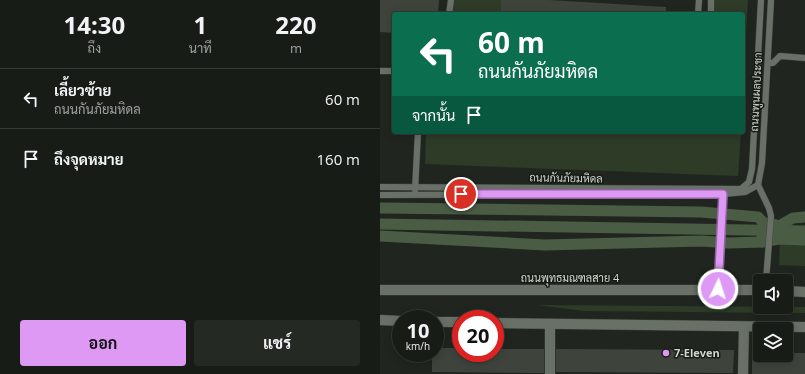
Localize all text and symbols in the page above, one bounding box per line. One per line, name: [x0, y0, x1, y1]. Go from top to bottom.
text: 14:30: [63, 8, 125, 41]
text: 1: [193, 8, 207, 41]
text: 220: [275, 8, 317, 41]
text: 60 m: [478, 23, 545, 61]
icon: left: [412, 28, 464, 80]
text: ถึง: [88, 39, 101, 57]
text: นาที: [189, 39, 212, 57]
text: m: [290, 39, 302, 57]
street label: ถนนพูนผลประชา: [746, 52, 766, 132]
text: ถนนกันภัยมหิดล: [478, 59, 598, 83]
text: เลี้ยวซ้าย: [54, 80, 111, 100]
icon: left: [20, 88, 42, 110]
text: 60 m: [325, 89, 360, 109]
text: ถนนกันภัยมหิดล: [54, 100, 141, 118]
icon: arrive: [463, 104, 485, 126]
text: จากนั้น: [412, 105, 455, 125]
icon: arrive: [20, 148, 42, 170]
text: ถึงจุดหมาย: [54, 149, 124, 169]
text: 160 m: [316, 149, 360, 169]
street label: ถนนกันภัยมหิดล: [529, 169, 603, 186]
pin: [444, 177, 478, 211]
icon: arrive: [450, 183, 472, 205]
position arrow: [697, 268, 739, 310]
street label: ถนนพุทธมณฑลสาย 4: [521, 270, 620, 287]
map controls: [753, 274, 793, 362]
button: sound: [753, 274, 793, 314]
speed limit sign: 20: [452, 310, 504, 362]
text: 10: [407, 317, 429, 344]
button: ออก: [20, 320, 186, 366]
button: แชร์: [194, 320, 360, 366]
button: layers: [753, 322, 793, 362]
text: km/h: [406, 339, 430, 353]
place label: 7-Eleven: [674, 345, 720, 360]
marker: 7-Eleven: [661, 348, 671, 358]

